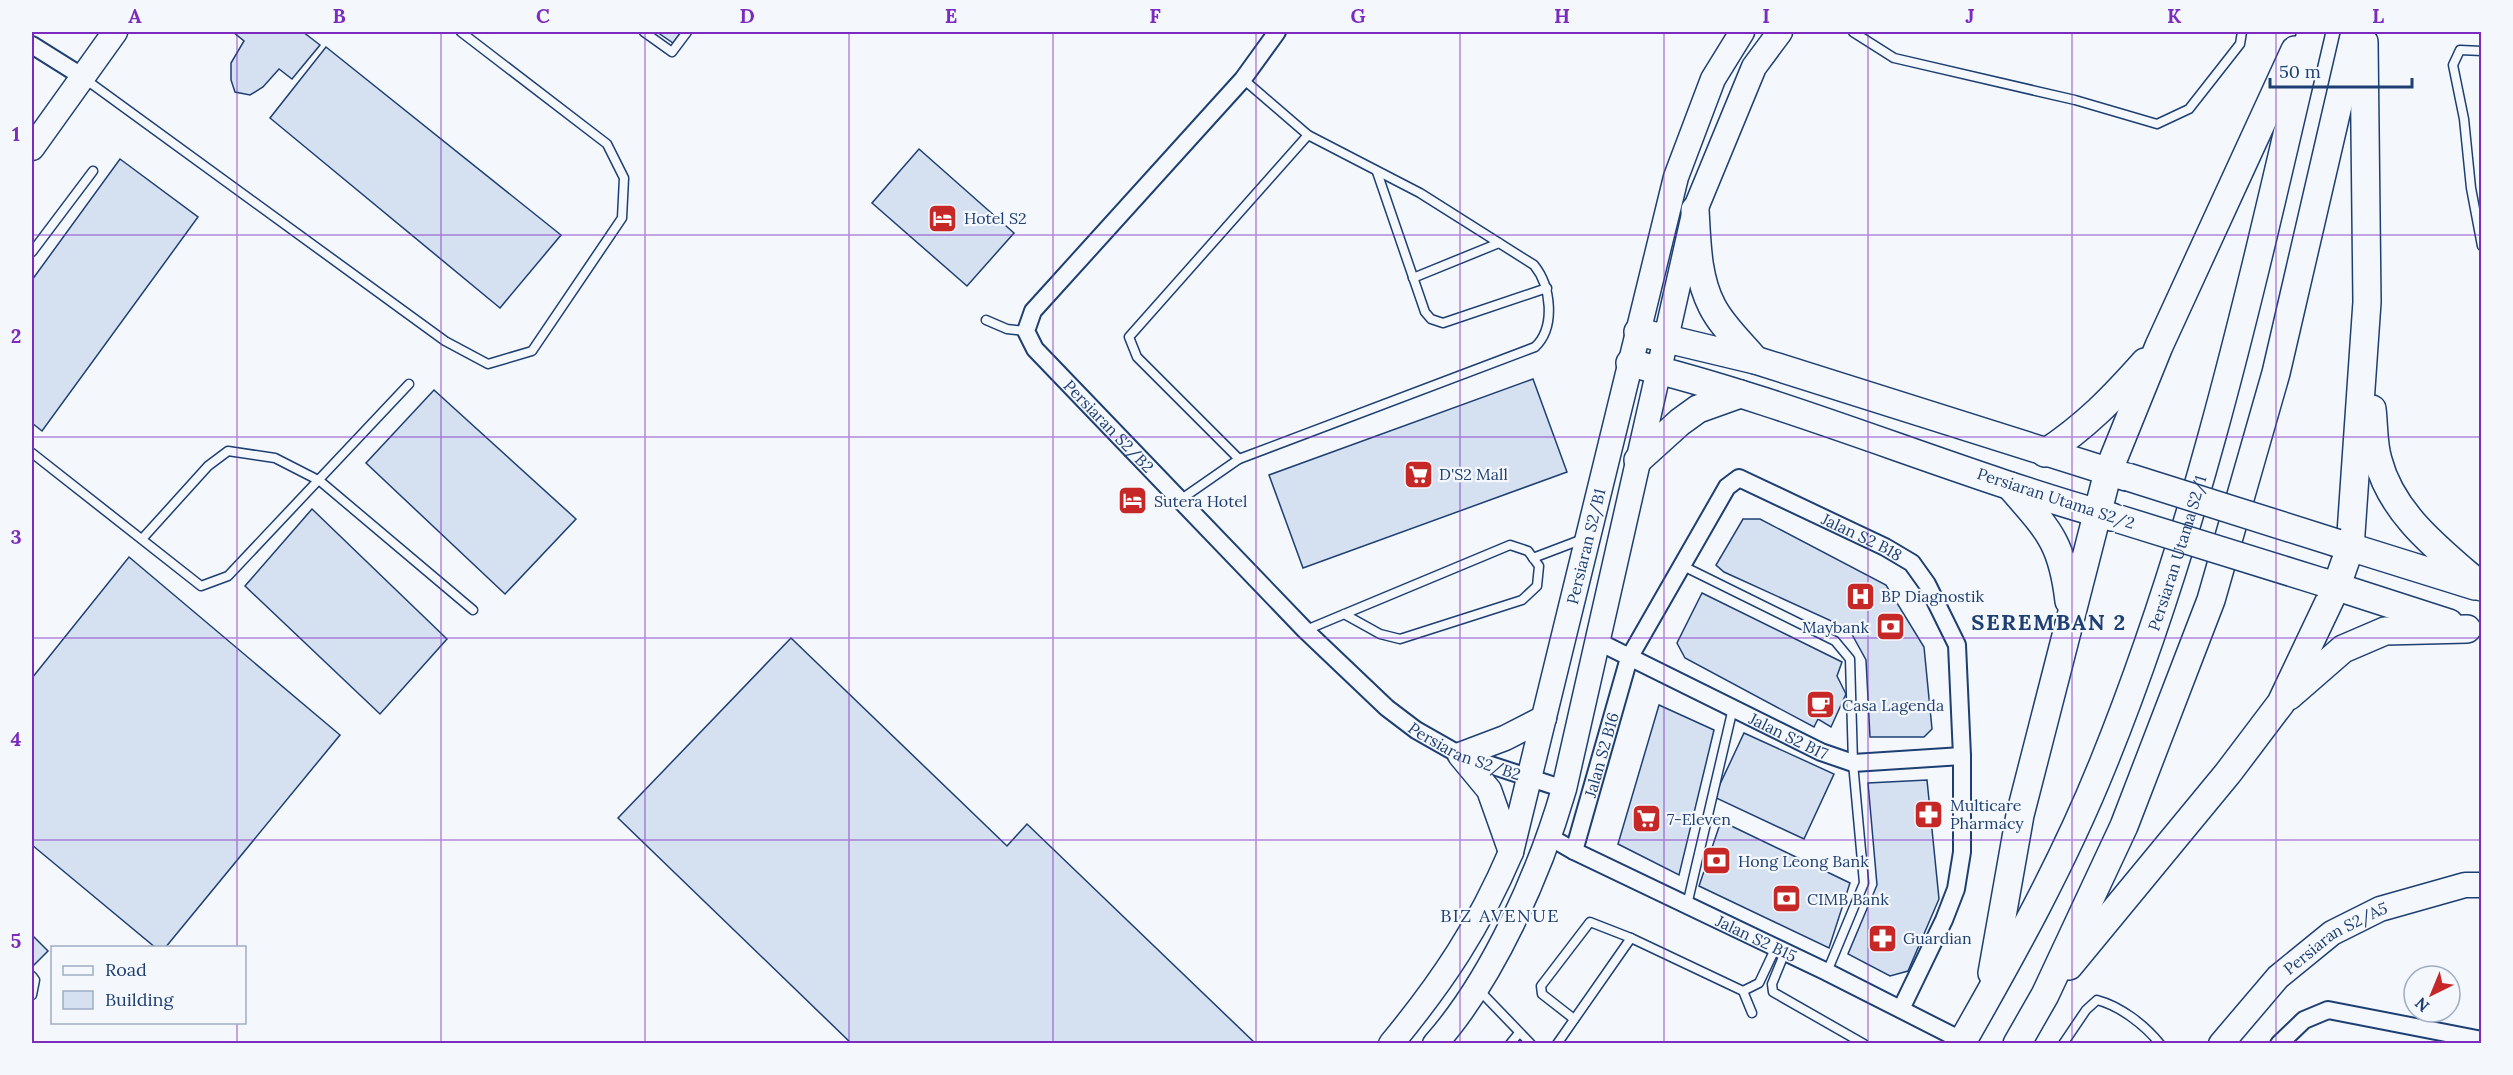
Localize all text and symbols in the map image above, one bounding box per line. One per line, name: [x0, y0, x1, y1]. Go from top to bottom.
text: A: [128, 3, 142, 28]
text: B: [332, 3, 346, 28]
text: C: [536, 3, 550, 28]
text: D: [739, 3, 755, 28]
text: E: [945, 3, 957, 28]
text: F: [1149, 3, 1161, 28]
text: G: [1350, 3, 1366, 28]
text: H: [1554, 3, 1570, 28]
text: I: [1762, 3, 1770, 28]
text: J: [1965, 3, 1975, 28]
text: K: [2167, 3, 2182, 28]
text: L: [2372, 3, 2384, 28]
scale bar: [2270, 51, 2412, 89]
text: 50 m: [2279, 60, 2321, 83]
text: 1: [12, 121, 20, 146]
hotel icon: Hotel S2: [927, 202, 959, 234]
place label: Hotel S2: [964, 208, 1027, 228]
text: 2: [11, 323, 21, 348]
street label: Persiaran S2/B2: [1060, 375, 1158, 477]
supermarket icon: D'S2 Mall: [1402, 458, 1434, 490]
street label: Persiaran Utama S2/2: [1974, 463, 2137, 534]
place label: D'S2 Mall: [1439, 464, 1508, 484]
street label: Persiaran Utama S2/1: [2143, 473, 2211, 633]
hotel icon: Sutera Hotel: [1117, 485, 1149, 517]
street label: Persiaran S2/B1: [1562, 486, 1610, 606]
place label: Sutera Hotel: [1154, 491, 1247, 511]
street label: Jalan S2 B18: [1818, 508, 1906, 565]
text: 3: [10, 524, 22, 549]
hospital icon: BP Diagnostik: [1844, 580, 1876, 612]
place label: BP Diagnostik: [1881, 586, 1984, 606]
district label: SEREMBAN 2: [1971, 608, 2127, 636]
bank icon: Maybank: [1874, 611, 1906, 643]
place label: Maybank: [1802, 617, 1869, 637]
cafe icon: Casa Lagenda: [1805, 689, 1837, 721]
place label: Casa Lagenda: [1842, 695, 1944, 715]
street label: Jalan S2 B17: [1745, 708, 1831, 764]
street label: Jalan S2 B16: [1580, 710, 1623, 801]
street label: Persiaran S2/B2: [1404, 718, 1523, 784]
text: 4: [11, 726, 22, 751]
place label: Multicare Pharmacy: [1950, 795, 2024, 833]
pharmacy icon: Multicare Pharmacy: [1913, 798, 1945, 830]
supermarket icon: 7-Eleven: [1630, 803, 1662, 835]
place label: 7-Eleven: [1667, 809, 1731, 829]
bank icon: Hong Leong Bank: [1701, 845, 1733, 877]
place label: Hong Leong Bank: [1738, 851, 1869, 871]
bank icon: CIMB Bank: [1770, 883, 1802, 915]
place label: CIMB Bank: [1807, 889, 1889, 909]
street label: Persiaran S2/A5: [2279, 897, 2390, 979]
district label: BIZ AVENUE: [1440, 904, 1560, 927]
street label: Jalan S2 B15: [1712, 910, 1800, 966]
pharmacy icon: Guardian: [1866, 922, 1898, 954]
text: 5: [11, 928, 22, 953]
place label: Guardian: [1903, 928, 1972, 948]
legend: [51, 946, 246, 1024]
text: Road: [105, 958, 147, 981]
north arrow: [2402, 964, 2462, 1024]
text: Building: [105, 988, 175, 1011]
text: N: [2410, 993, 2433, 1017]

